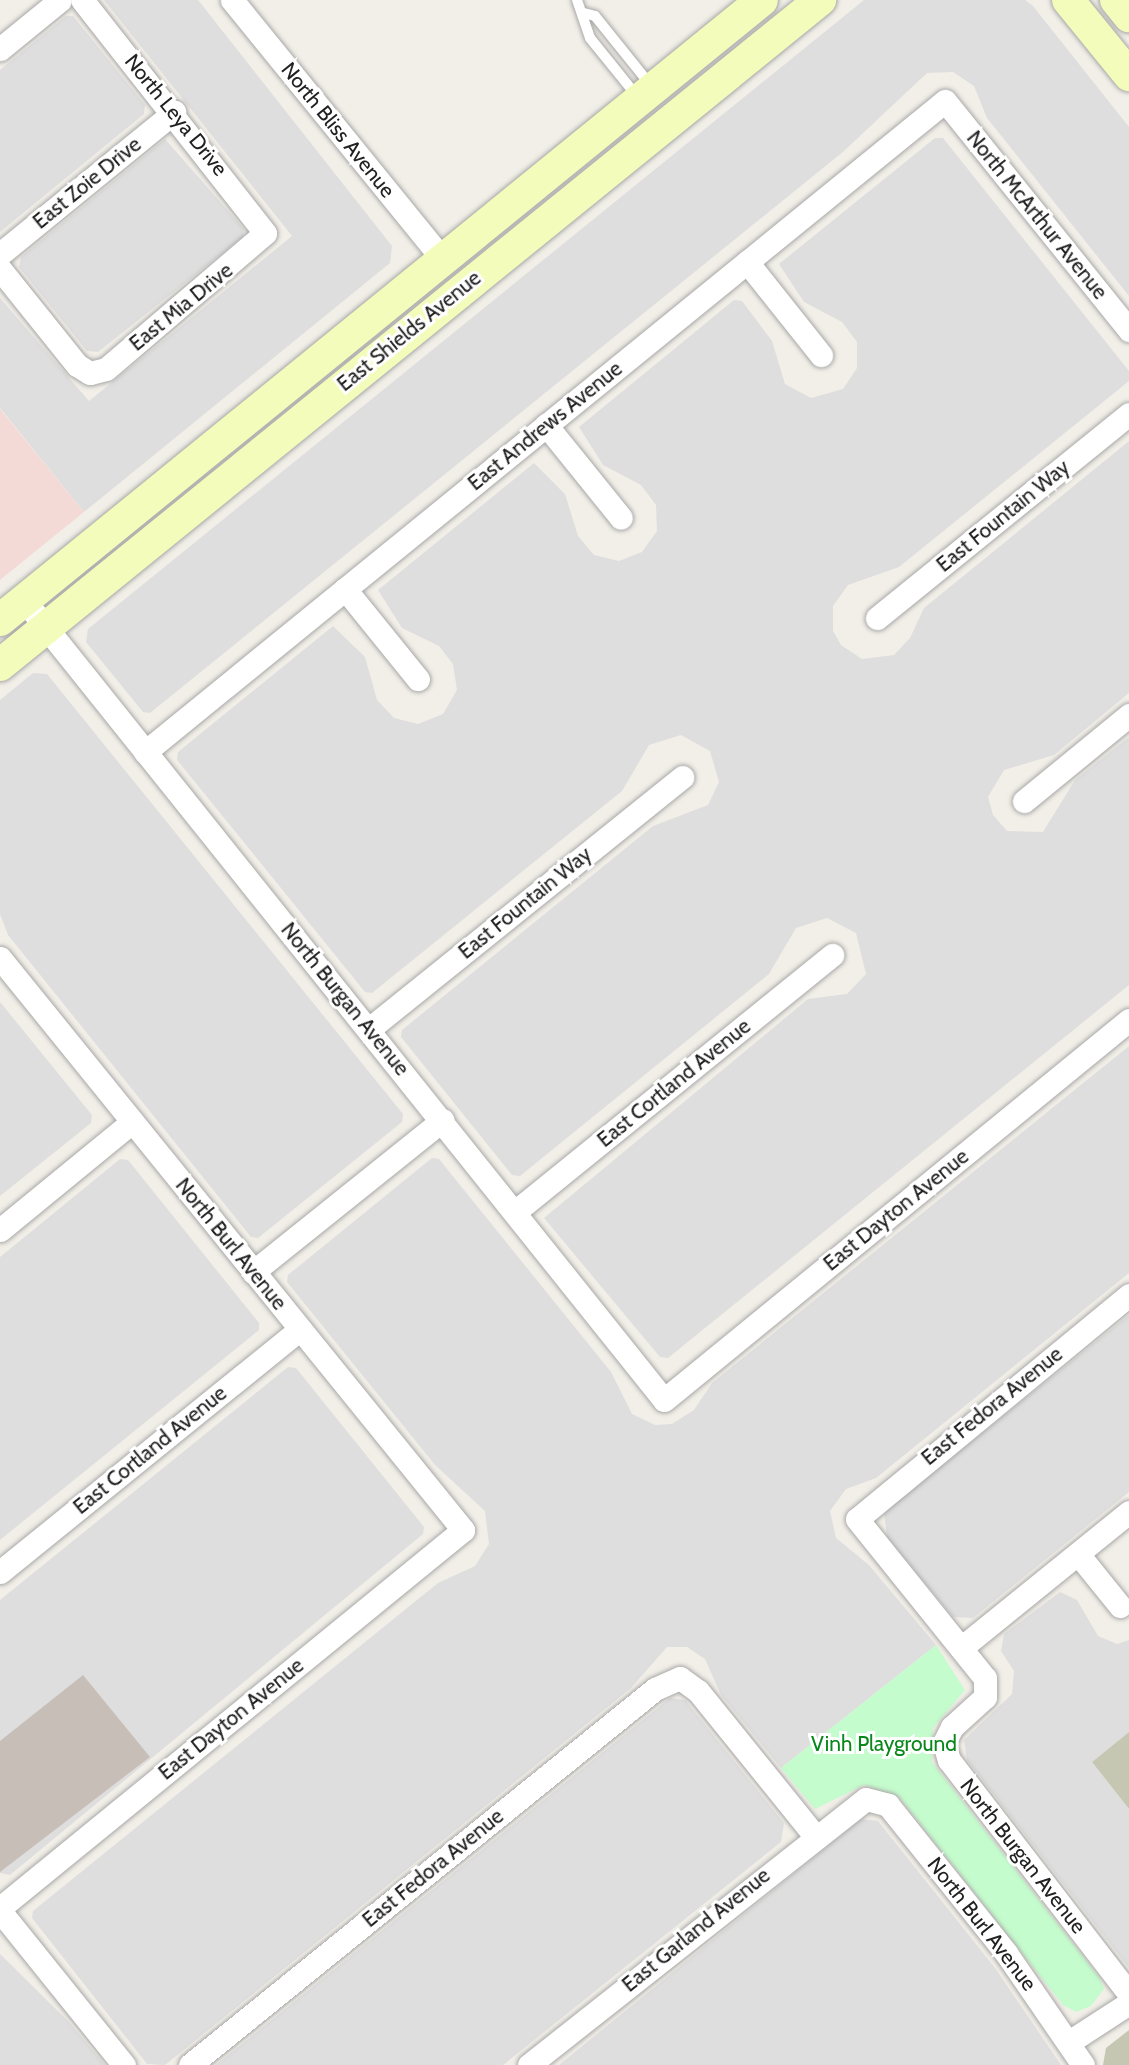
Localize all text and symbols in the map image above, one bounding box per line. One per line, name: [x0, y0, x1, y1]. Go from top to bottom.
street label: North Leya Drive: [119, 49, 233, 181]
street label: North Bliss Avenue: [276, 57, 400, 203]
street label: North McArthur Avenue: [961, 126, 1113, 304]
street label: East Zoie Drive: [28, 132, 146, 234]
street label: East Mia Drive: [124, 258, 238, 356]
street label: East Shields Avenue: [332, 265, 486, 397]
street label: East Andrews Avenue: [463, 356, 627, 496]
street label: East Fountain Way: [931, 455, 1075, 577]
street label: East Fountain Way: [453, 842, 597, 964]
street label: North Burgan Avenue: [276, 917, 414, 1081]
street label: East Cortland Avenue: [592, 1013, 756, 1153]
street label: East Dayton Avenue: [818, 1144, 974, 1276]
street label: North Burl Avenue: [170, 1173, 292, 1315]
street label: East Fedora Avenue: [916, 1341, 1068, 1471]
street label: East Cortland Avenue: [68, 1380, 232, 1520]
street label: East Dayton Avenue: [153, 1653, 309, 1785]
park label: Vinh Playground: [811, 1731, 957, 1757]
street label: North Burgan Avenue: [955, 1774, 1091, 1938]
street label: East Fedora Avenue: [357, 1803, 509, 1933]
street label: North Burl Avenue: [922, 1852, 1042, 1996]
street label: East Garland Avenue: [617, 1863, 775, 1997]

